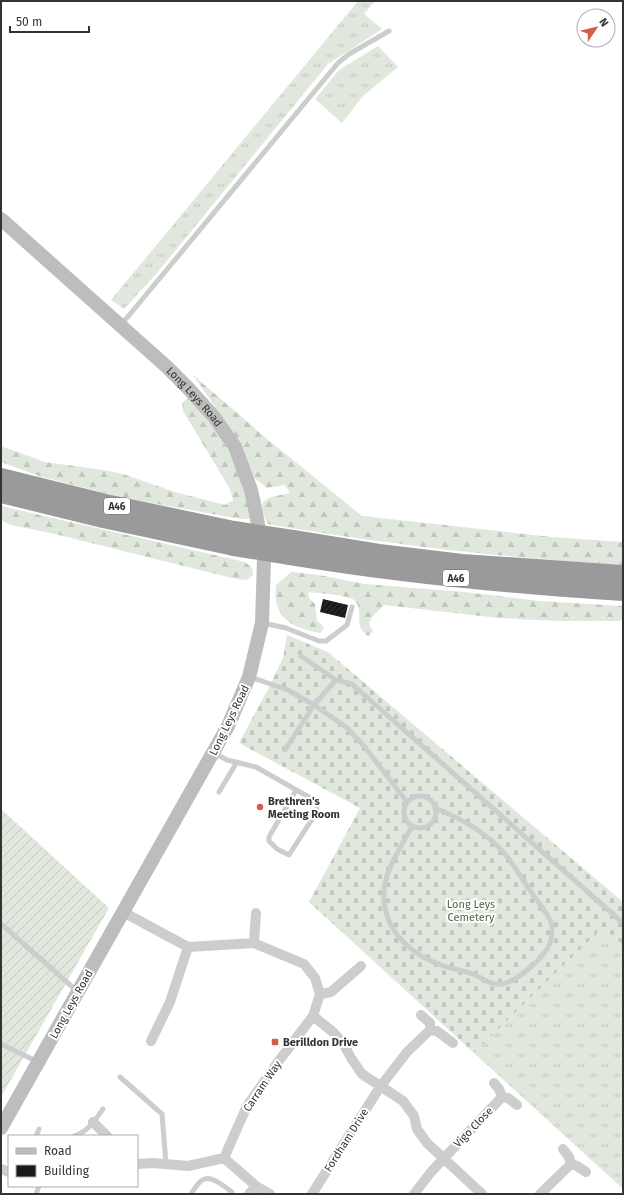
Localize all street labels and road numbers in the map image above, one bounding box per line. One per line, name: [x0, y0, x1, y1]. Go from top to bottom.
street label: Long Leys Road: [164, 364, 225, 429]
road number: A46: [104, 498, 130, 514]
road number: A46: [443, 570, 469, 586]
street label: Long Leys Road: [207, 683, 252, 758]
street label: Long Leys Road: [47, 968, 96, 1041]
street label: Carram Way: [241, 1058, 284, 1114]
street label: Vigo Close: [451, 1105, 496, 1150]
street label: Fordham Drive: [322, 1106, 371, 1174]

